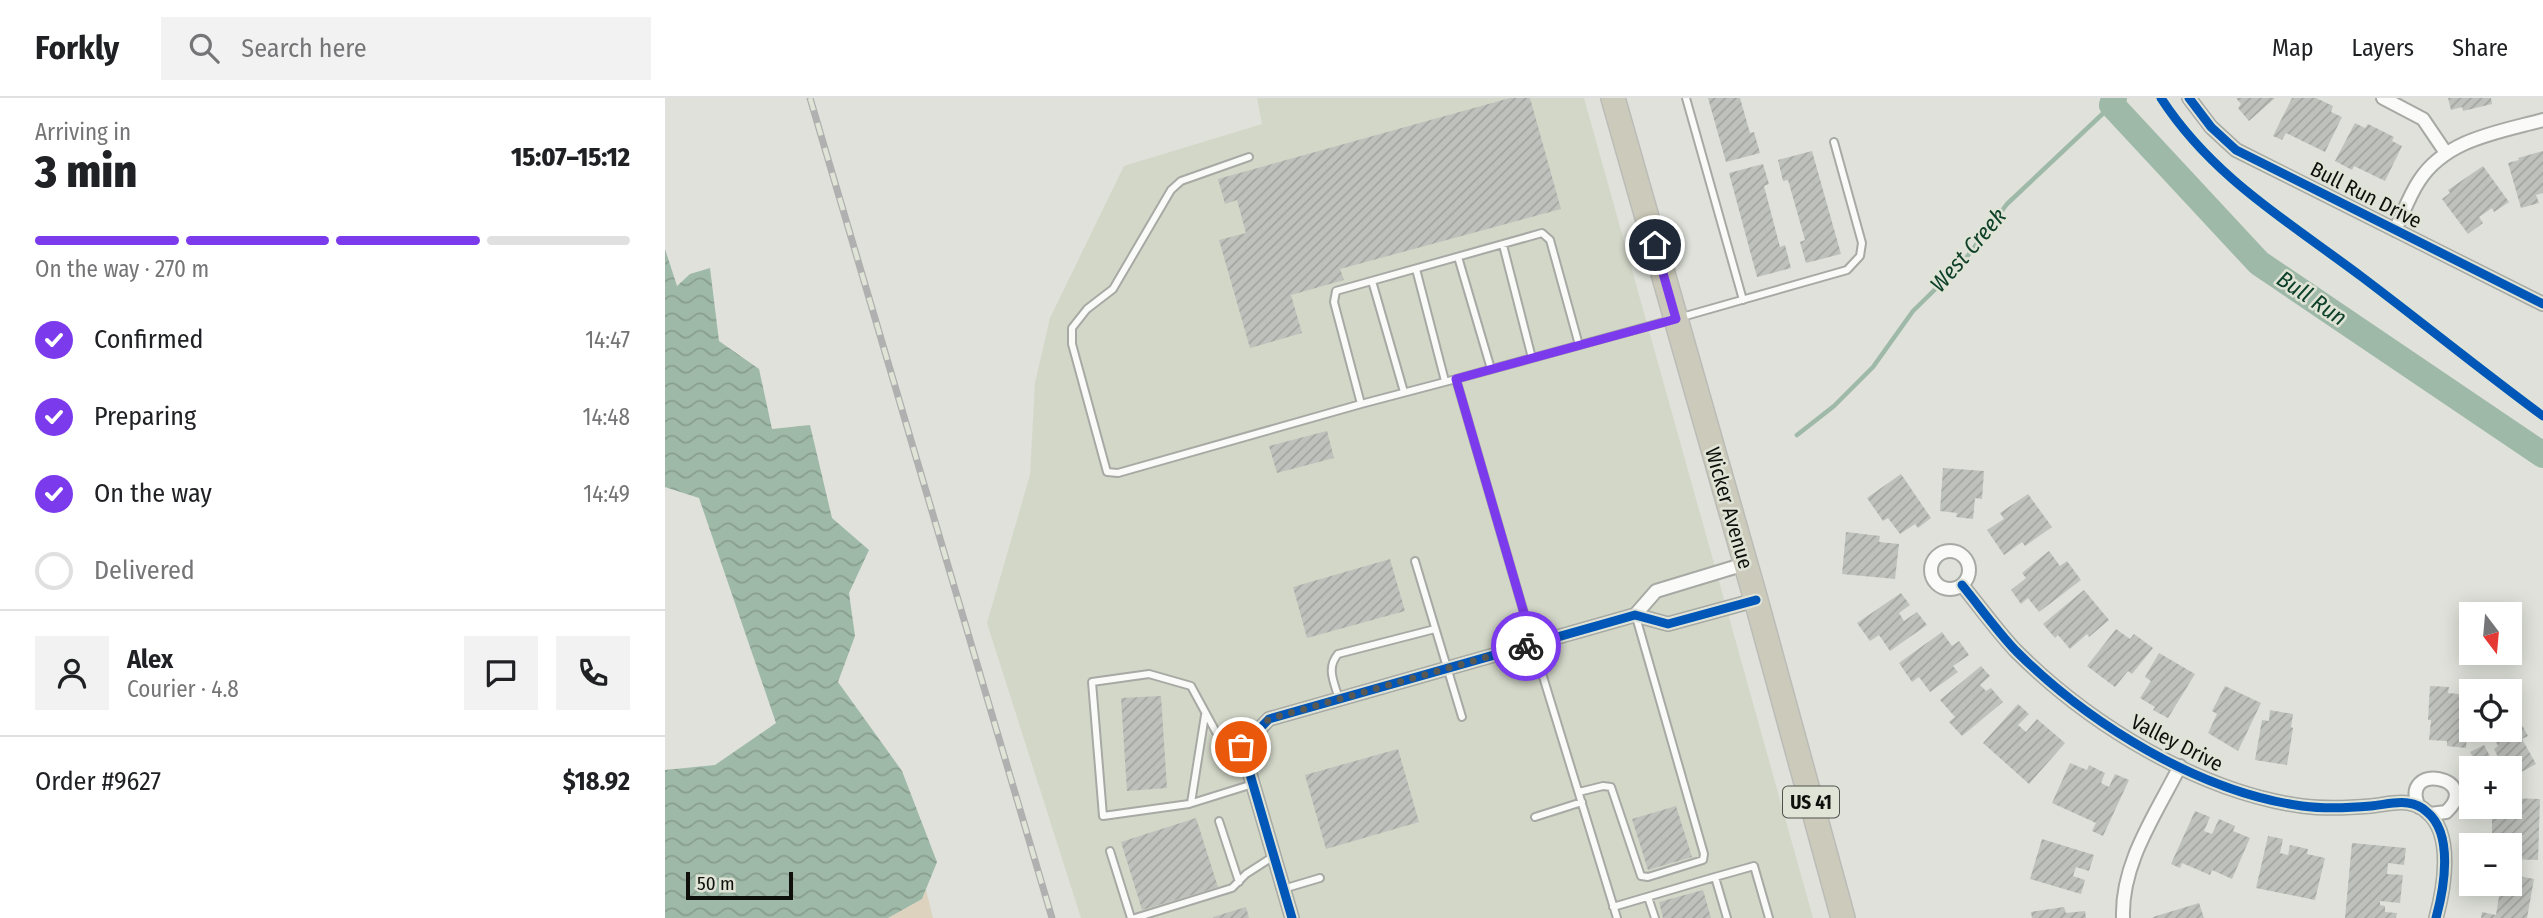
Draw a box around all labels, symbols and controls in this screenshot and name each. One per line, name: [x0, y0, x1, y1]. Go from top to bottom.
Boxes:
search box: [161, 17, 651, 80]
text: Forkly: [35, 28, 119, 68]
icon: search: [185, 29, 223, 67]
text: Search here: [241, 33, 367, 64]
text: Map: [2272, 34, 2314, 62]
text: Layers: [2352, 34, 2414, 62]
text: Share: [2452, 34, 2508, 62]
text: Arriving in: [35, 118, 131, 146]
text: 15:07–15:12: [511, 142, 630, 173]
text: 3 min: [35, 144, 137, 199]
street label: Bull Run Drive: [2306, 156, 2426, 234]
water label: West Creek: [1924, 202, 2012, 298]
pin: [1625, 215, 1685, 275]
icon: home: [1636, 226, 1674, 264]
text: On the way · 270 m: [35, 255, 209, 283]
water label: Bull Run: [2272, 265, 2352, 331]
icon: check: [35, 321, 73, 359]
text: Confirmed: [94, 324, 204, 355]
text: 14:47: [585, 326, 630, 354]
icon: check: [35, 398, 73, 436]
text: Preparing: [94, 401, 196, 432]
text: 14:48: [583, 403, 630, 431]
street label: Wicker Avenue: [1699, 444, 1759, 572]
icon: check: [35, 475, 73, 513]
text: On the way: [94, 478, 212, 509]
text: 14:49: [583, 480, 630, 508]
text: Delivered: [94, 555, 195, 586]
north arrow: [2459, 602, 2522, 665]
map controls: [2459, 602, 2522, 896]
courier: [1491, 611, 1561, 681]
icon: bike: [1507, 627, 1545, 665]
button: person: [35, 636, 109, 710]
button: chat: [464, 636, 538, 710]
button: phone: [556, 636, 630, 710]
text: Alex: [127, 644, 173, 675]
text: Courier · 4.8: [127, 675, 239, 703]
button: locate: [2459, 679, 2522, 742]
street label: Valley Drive: [2127, 709, 2227, 777]
pin: [1211, 717, 1271, 777]
icon: bag: [1222, 728, 1260, 766]
button: +: [2459, 756, 2522, 819]
text: Order #9627: [35, 766, 161, 797]
text: $18.92: [563, 766, 630, 797]
road number: US 41: [1783, 786, 1839, 818]
button: −: [2459, 833, 2522, 896]
scale bar: [686, 869, 793, 901]
text: 50 m: [697, 872, 735, 895]

